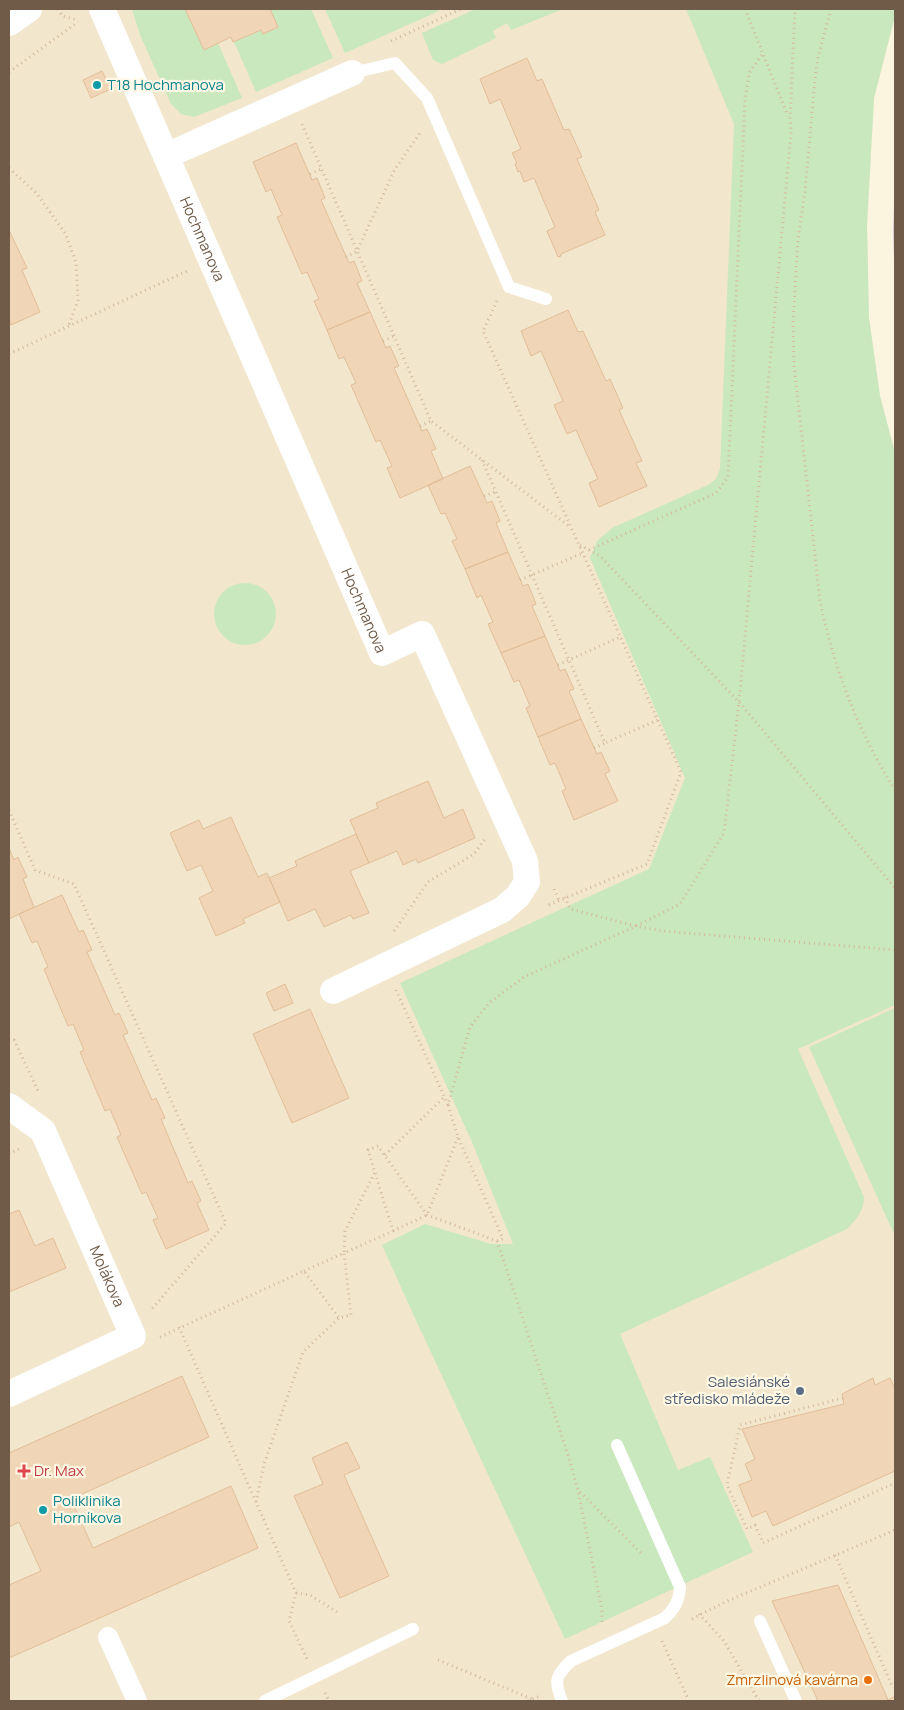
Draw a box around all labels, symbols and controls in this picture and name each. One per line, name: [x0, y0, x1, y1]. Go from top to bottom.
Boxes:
place label: T18 Hochmanova: [107, 74, 224, 95]
marker: T18 Hochmanova: [91, 79, 103, 91]
street label: Hochmanova: [175, 193, 230, 285]
street label: Hochmanova: [336, 565, 392, 656]
street label: Molákova: [85, 1242, 130, 1310]
place label: Salesiánské středisko mládeže: [664, 1371, 790, 1409]
marker: Salesiánské středisko mládeže: [794, 1385, 806, 1397]
place label: Dr. Max: [34, 1460, 84, 1481]
marker: Dr. Max: [18, 1465, 30, 1477]
place label: Poliklinika Horníkova: [53, 1490, 121, 1528]
marker: Poliklinika Horníkova: [37, 1504, 49, 1516]
place label: Zmrzlinová kavárna: [726, 1669, 858, 1690]
marker: Zmrzlinová kavárna: [862, 1674, 874, 1686]

